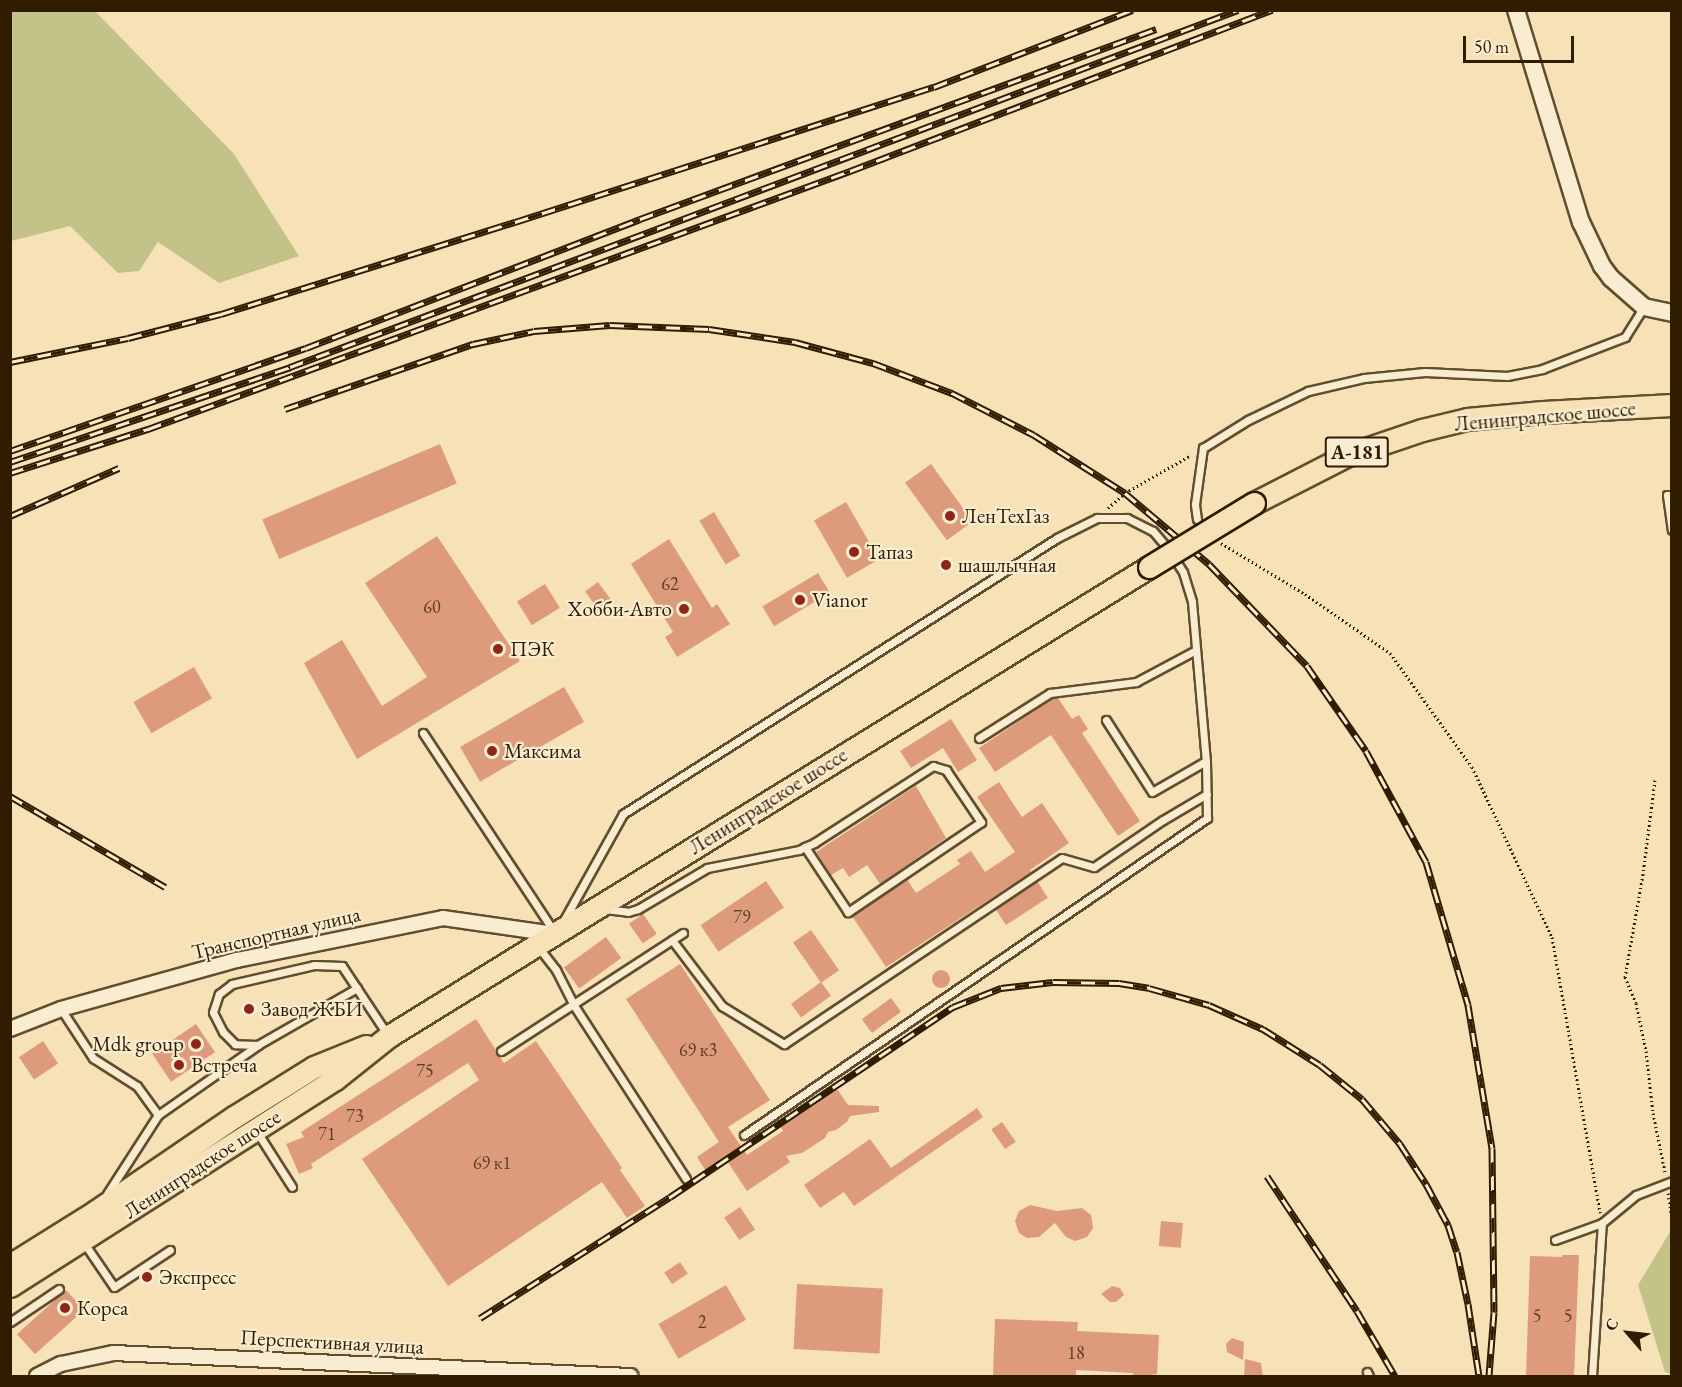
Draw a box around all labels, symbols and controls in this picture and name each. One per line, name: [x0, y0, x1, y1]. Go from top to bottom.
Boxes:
scale bar: [1466, 24, 1577, 62]
text: 50 m: [1474, 35, 1509, 58]
street label: Ленинградское шоссе: [1453, 396, 1637, 436]
road number: А-181: [1324, 435, 1390, 469]
place label: ЛенТехГаз: [962, 503, 1050, 529]
marker: ЛенТехГаз: [943, 509, 957, 523]
place label: Тапаз: [866, 539, 913, 565]
marker: Тапаз: [847, 545, 861, 559]
place label: шашлычная: [958, 552, 1056, 578]
marker: шашлычная: [939, 558, 953, 572]
house number: 62: [661, 573, 679, 595]
place label: Vianor: [812, 587, 868, 613]
marker: Vianor: [793, 593, 807, 607]
house number: 60: [423, 596, 441, 618]
place label: Хобби-Авто: [568, 596, 672, 622]
marker: Хобби-Авто: [677, 602, 691, 616]
place label: ПЭК: [510, 636, 555, 662]
marker: ПЭК: [491, 642, 505, 656]
place label: Максима: [504, 738, 581, 764]
street label: Ленинградское шоссе: [684, 742, 852, 860]
marker: Максима: [485, 744, 499, 758]
street label: Транспортная улица: [189, 901, 363, 965]
house number: 79: [733, 906, 751, 928]
place label: Завод ЖБИ: [261, 996, 362, 1022]
marker: Завод ЖБИ: [242, 1002, 256, 1016]
place label: Mdk group: [92, 1031, 184, 1057]
marker: Mdk group: [189, 1037, 203, 1051]
house number: 69 к3: [679, 1039, 717, 1061]
place label: Встреча: [191, 1052, 257, 1078]
marker: Встреча: [172, 1058, 186, 1072]
house number: 75: [416, 1060, 434, 1082]
street label: Ленинградское шоссе: [119, 1104, 285, 1224]
house number: 73: [346, 1105, 364, 1127]
house number: 71: [318, 1123, 336, 1145]
house number: 69 к1: [473, 1152, 511, 1174]
place label: Экспресс: [159, 1264, 237, 1290]
marker: Экспресс: [140, 1270, 154, 1284]
place label: Корса: [77, 1295, 128, 1321]
marker: Корса: [58, 1301, 72, 1315]
north arrow: [1598, 1303, 1658, 1363]
house number: 5: [1533, 1305, 1541, 1327]
house number: 5: [1564, 1305, 1572, 1327]
house number: 2: [698, 1311, 706, 1333]
text: С: [1600, 1314, 1624, 1334]
street label: Перспективная улица: [239, 1325, 425, 1359]
house number: 18: [1067, 1342, 1085, 1364]

